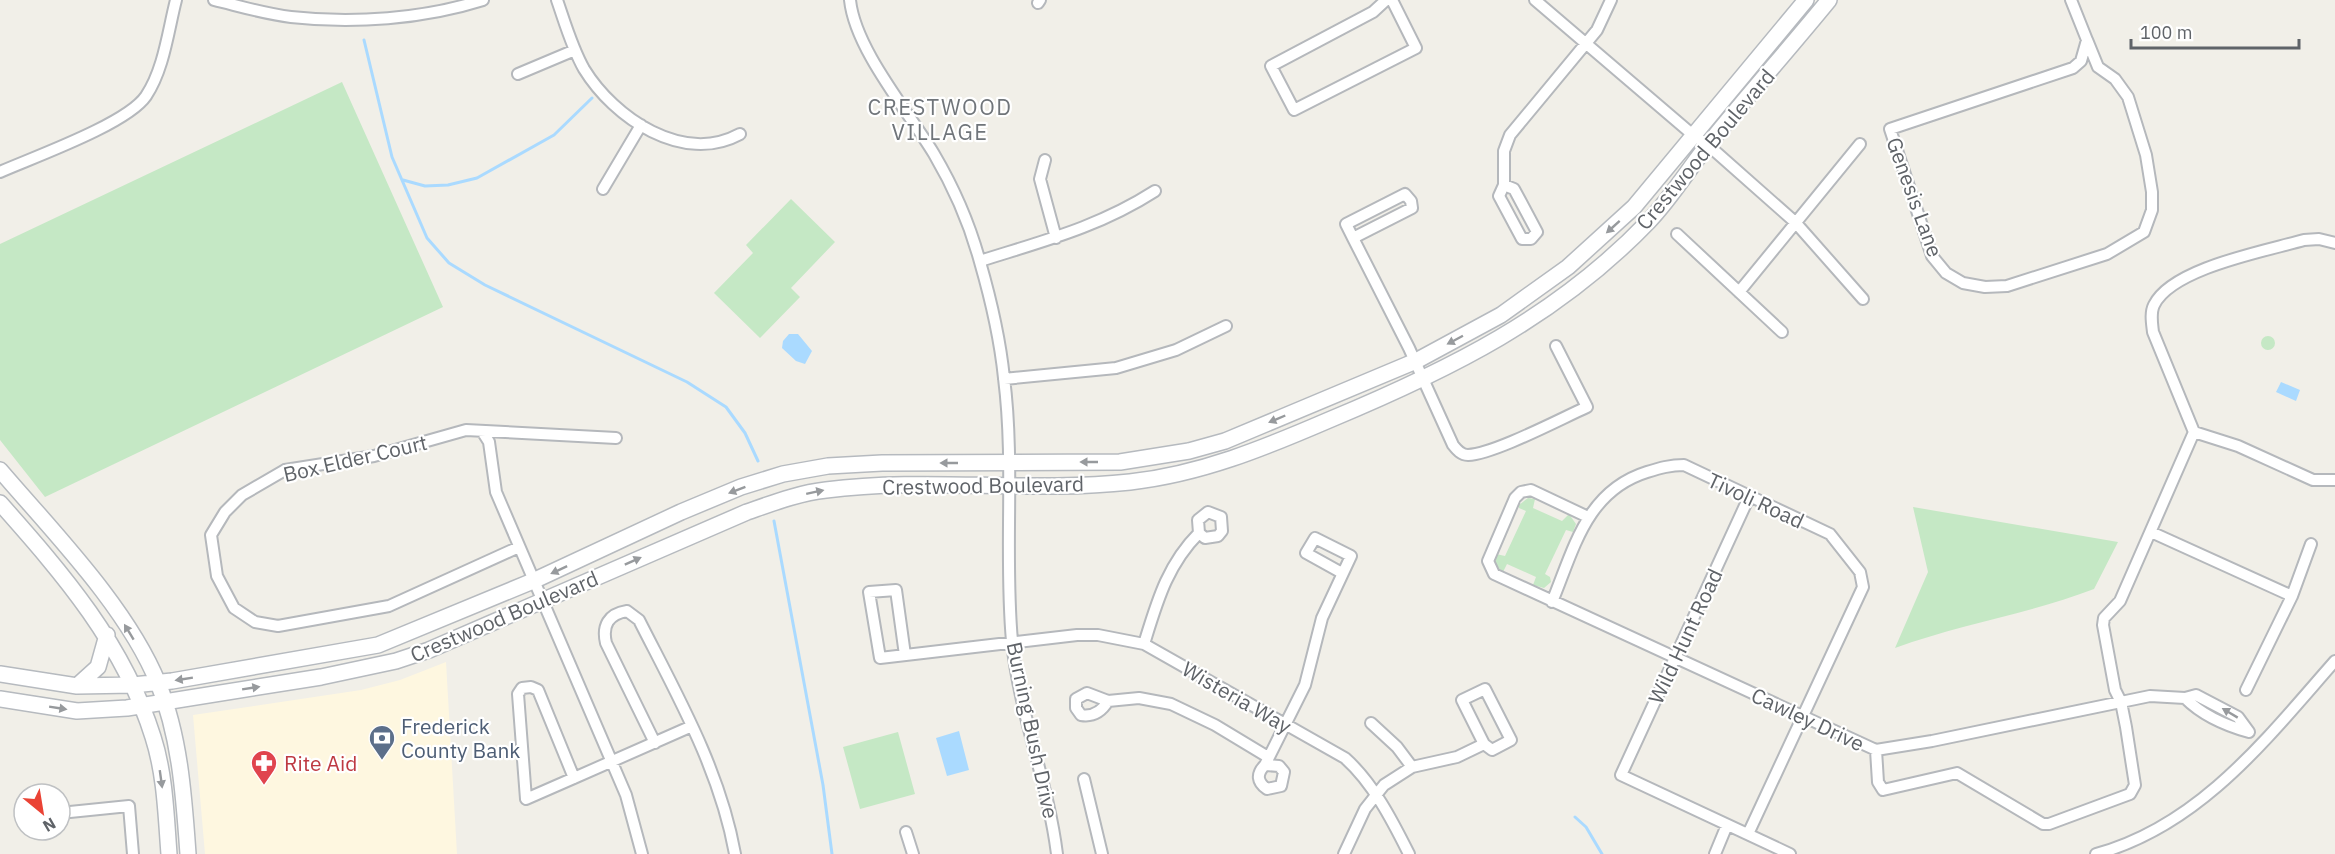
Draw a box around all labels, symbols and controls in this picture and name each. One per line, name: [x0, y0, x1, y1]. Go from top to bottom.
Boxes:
scale bar: [2131, 12, 2299, 50]
text: 100 m: [2140, 21, 2192, 44]
street label: Crestwood Boulevard: [1629, 63, 1781, 235]
district label: CRESTWOOD VILLAGE: [868, 92, 1013, 146]
street label: Genesis Lane: [1880, 133, 1950, 261]
one-way arrow: [1606, 220, 1621, 233]
one-way arrow: [1447, 335, 1464, 345]
one-way arrow: [1268, 415, 1286, 424]
street label: Box Elder Court: [280, 428, 430, 488]
one-way arrow: [1079, 457, 1098, 467]
one-way arrow: [940, 458, 959, 468]
street label: Tivoli Road: [1703, 465, 1809, 535]
street label: Crestwood Boulevard: [882, 469, 1084, 501]
one-way arrow: [727, 485, 745, 495]
one-way arrow: [806, 487, 825, 496]
one-way arrow: [624, 556, 642, 565]
street label: Crestwood Boulevard: [406, 564, 602, 668]
street label: Wild Hunt Road: [1641, 564, 1729, 708]
one-way arrow: [550, 565, 567, 574]
one-way arrow: [124, 624, 135, 640]
street label: Burning Bush Drive: [1001, 639, 1065, 821]
street label: Wisteria Way: [1177, 654, 1297, 740]
one-way arrow: [174, 675, 193, 684]
street label: Cawley Drive: [1747, 681, 1869, 757]
one-way arrow: [241, 683, 260, 692]
one-way arrow: [48, 704, 67, 713]
one-way arrow: [2222, 708, 2238, 719]
place label: Frederick County Bank: [401, 712, 520, 764]
bank icon: Frederick County Bank: [367, 723, 397, 761]
pharmacy icon: Rite Aid: [249, 748, 279, 786]
place label: Rite Aid: [284, 749, 357, 777]
one-way arrow: [157, 769, 166, 788]
north arrow: [12, 782, 72, 842]
text: N: [39, 813, 60, 837]

